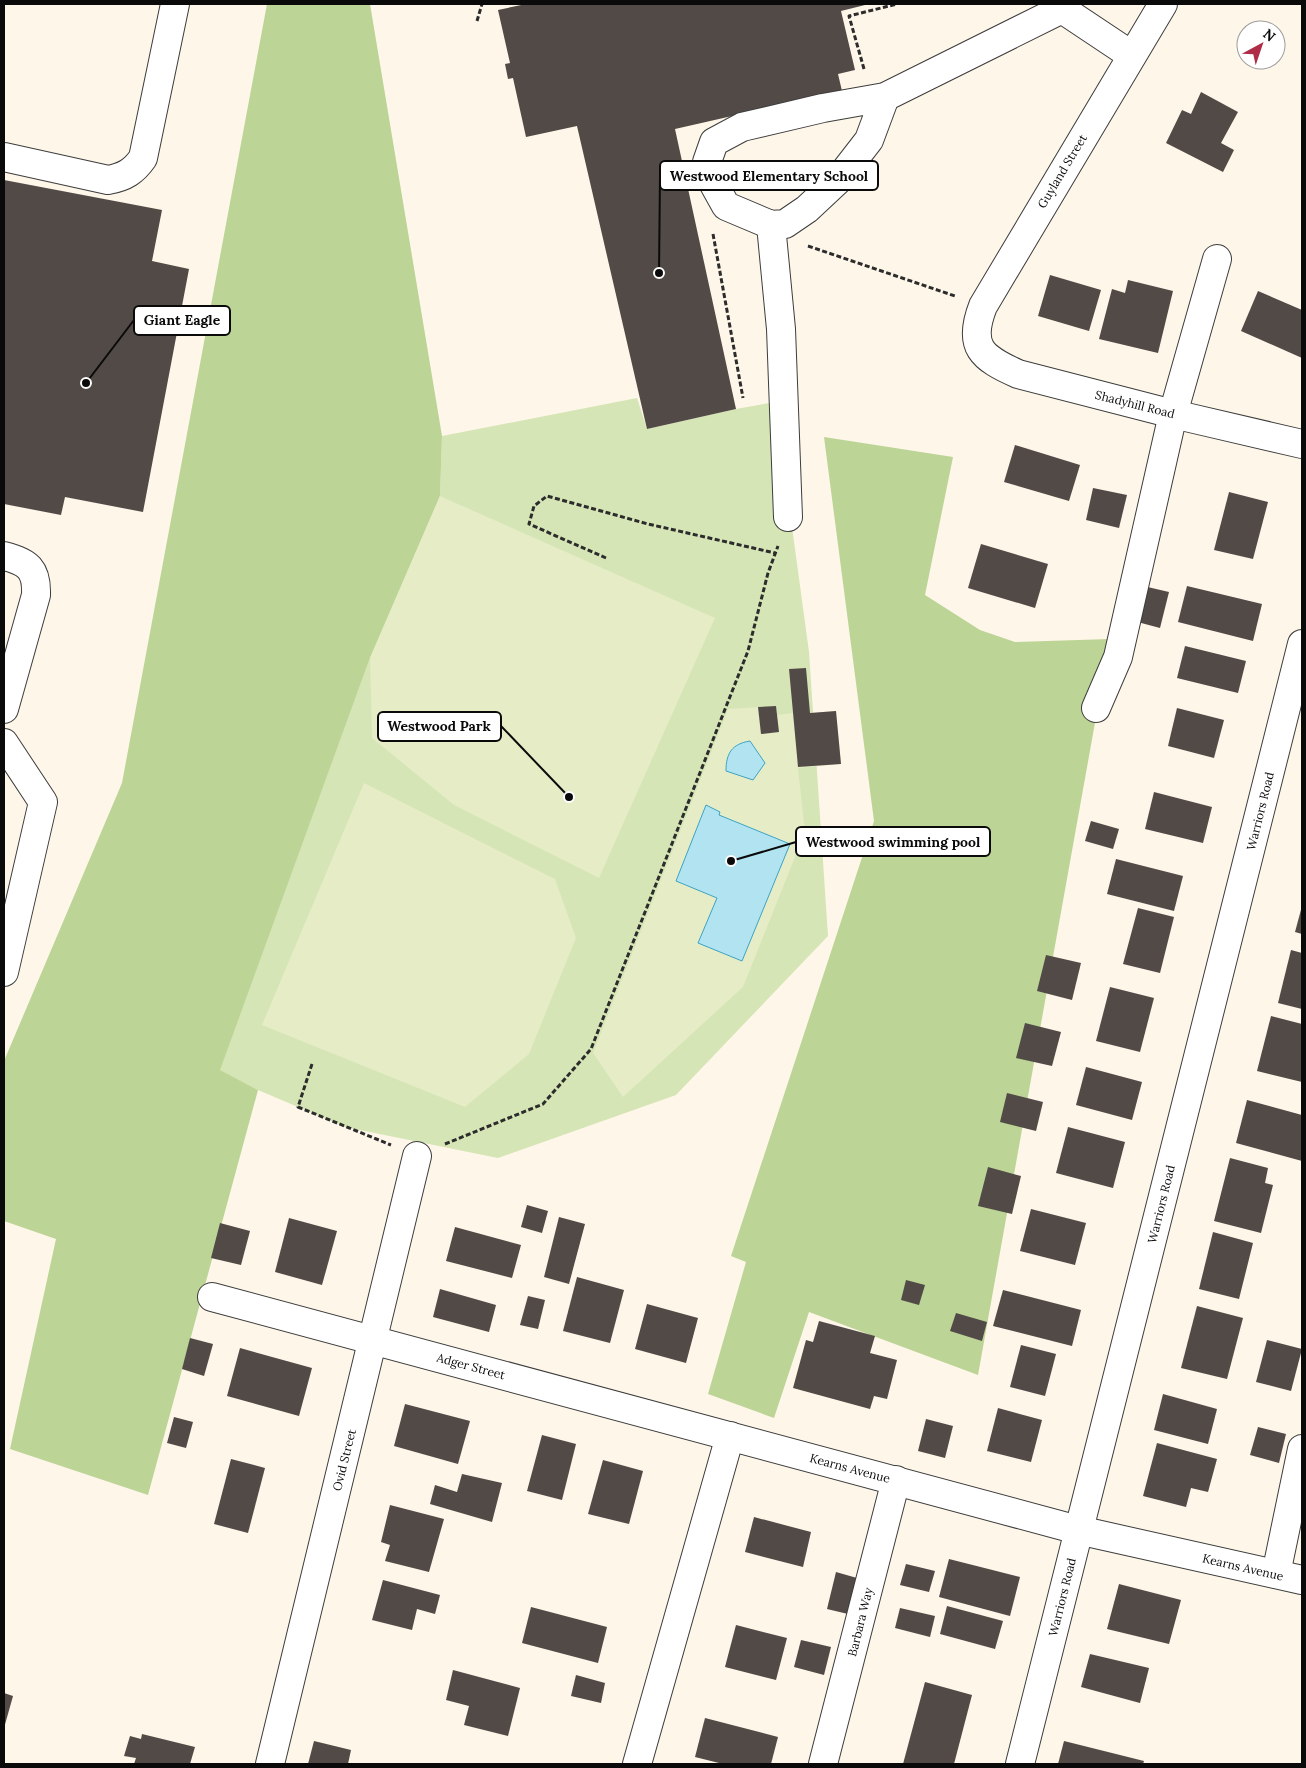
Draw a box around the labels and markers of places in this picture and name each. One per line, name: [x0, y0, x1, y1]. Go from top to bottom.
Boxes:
callout: Westwood Elementary School: [660, 161, 878, 190]
callout: Giant Eagle: [134, 306, 230, 335]
callout: Westwood Park: [378, 712, 501, 741]
callout: Westwood swimming pool: [796, 827, 990, 856]

